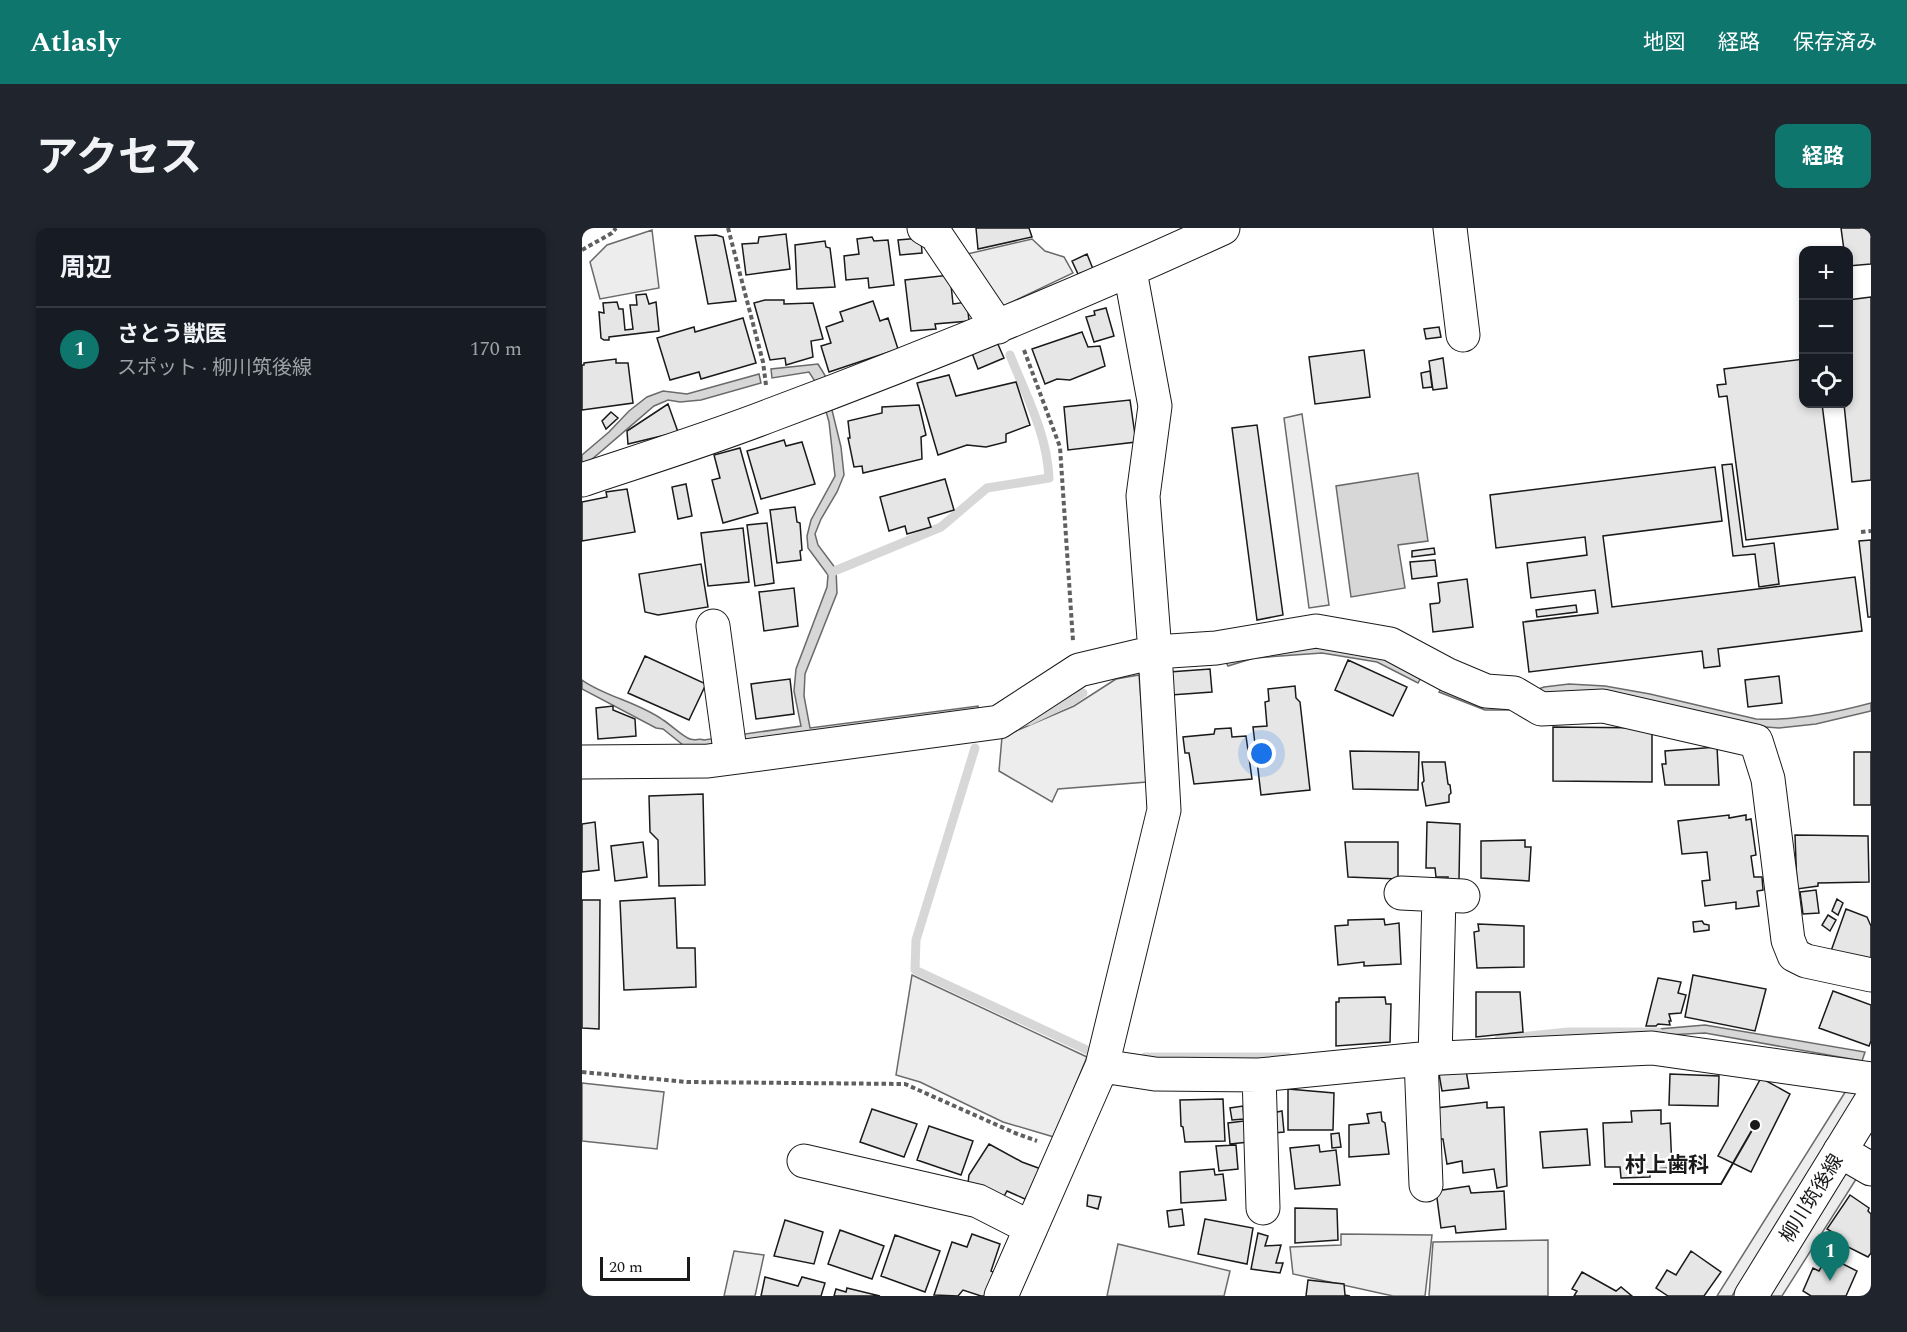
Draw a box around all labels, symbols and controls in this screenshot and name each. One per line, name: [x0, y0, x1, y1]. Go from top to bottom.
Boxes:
text: Atlasly: [30, 21, 120, 64]
text: 地図: [1643, 27, 1685, 59]
text: 経路: [1718, 27, 1760, 59]
text: 保存済み: [1793, 27, 1877, 59]
button: 経路: [1775, 124, 1871, 188]
text: アクセス: [36, 127, 202, 190]
map controls: [1799, 246, 1853, 408]
button: +: [1799, 246, 1853, 300]
text: 周辺: [60, 248, 112, 288]
button: −: [1799, 300, 1853, 354]
text: さとう獣医: [117, 318, 227, 351]
text: 1: [74, 334, 85, 364]
text: 170 m: [470, 334, 522, 364]
text: スポット · 柳川筑後線: [117, 353, 312, 383]
button: locate: [1799, 354, 1853, 408]
your location: [1247, 739, 1276, 768]
callout: 村上歯科: [1613, 1145, 1721, 1184]
street label: 柳川筑後線: [1773, 1148, 1851, 1249]
text: 村上歯科: [1625, 1150, 1709, 1182]
pin: 1: [1810, 1232, 1850, 1281]
scale bar: [600, 1254, 690, 1282]
text: 20 m: [609, 1255, 643, 1279]

